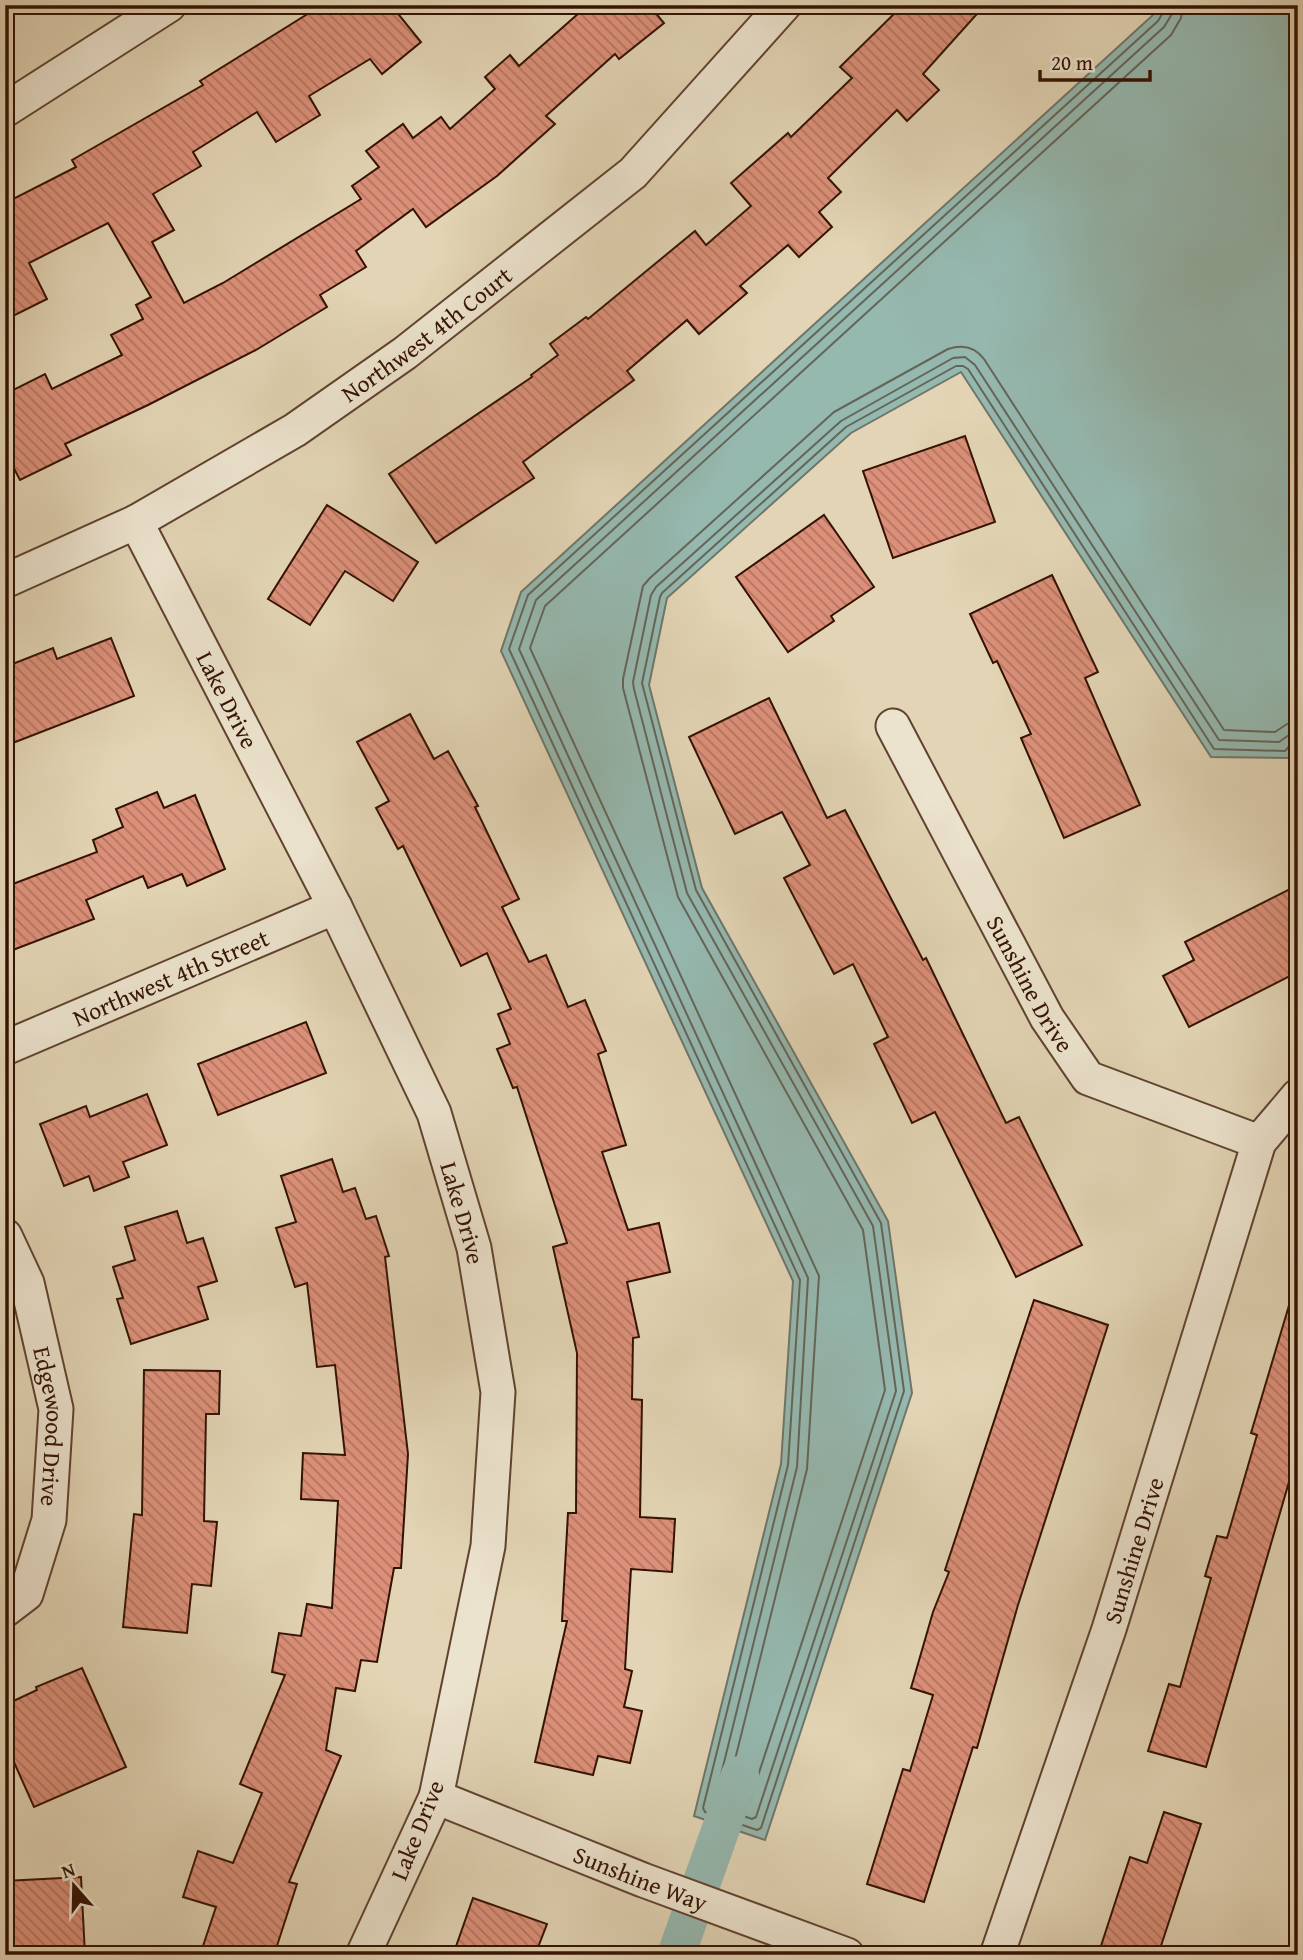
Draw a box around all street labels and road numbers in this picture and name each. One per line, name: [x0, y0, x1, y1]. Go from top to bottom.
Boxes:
street label: Northwest 4th Court: [334, 257, 520, 410]
street label: Lake Drive: [188, 645, 268, 754]
street label: Sunshine Drive: [978, 909, 1083, 1059]
street label: Northwest 4th Street: [67, 920, 275, 1035]
street label: Lake Drive: [432, 1157, 494, 1267]
street label: Edgewood Drive: [25, 1343, 73, 1507]
street label: Sunshine Drive: [1094, 1473, 1172, 1628]
street label: Lake Drive: [381, 1775, 453, 1885]
street label: Sunshine Way: [568, 1836, 712, 1920]

